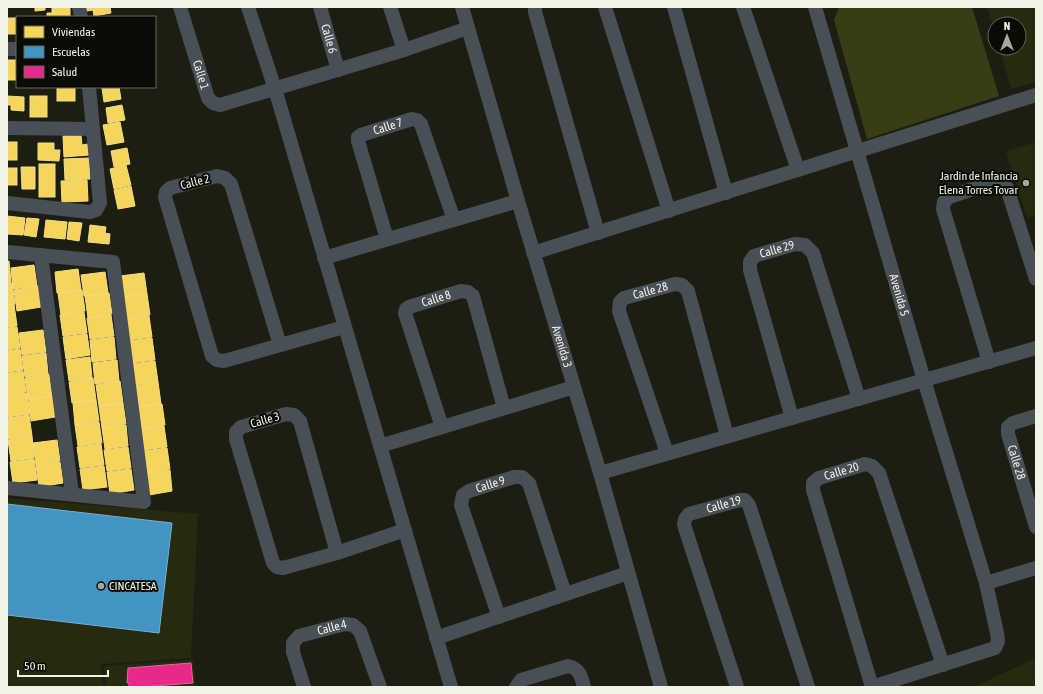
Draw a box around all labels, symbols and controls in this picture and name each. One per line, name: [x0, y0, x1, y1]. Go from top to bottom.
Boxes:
legend: [16, 16, 156, 88]
north arrow: [987, 16, 1027, 56]
text: N: [1004, 20, 1010, 32]
street label: Calle 6: [318, 22, 340, 55]
text: Viviendas: [52, 25, 95, 39]
text: Escuelas: [52, 45, 90, 59]
street label: Calle 1: [190, 58, 212, 92]
text: Salud: [52, 65, 77, 79]
street label: Calle 7: [371, 115, 405, 138]
place label: Jardin de Infancia Elena Torres Tovar: [939, 169, 1018, 197]
street label: Calle 2: [179, 172, 211, 192]
marker: Jardin de Infancia Elena Torres Tovar: [1021, 178, 1031, 188]
street label: Calle 29: [758, 237, 796, 261]
street label: Avenida 5: [886, 272, 912, 318]
street label: Calle 28: [631, 279, 670, 302]
street label: Calle 8: [420, 287, 453, 310]
street label: Avenida 3: [549, 324, 575, 369]
street label: Calle 3: [249, 409, 281, 431]
street label: Calle 28: [1005, 443, 1028, 482]
street label: Calle 20: [822, 459, 861, 483]
street label: Calle 9: [474, 473, 507, 496]
street label: Calle 19: [705, 493, 743, 516]
place label: CINCATESA: [109, 579, 157, 593]
marker: CINCATESA: [96, 581, 106, 591]
street label: Calle 4: [316, 617, 349, 638]
scale bar: [18, 652, 108, 678]
text: 50 m: [24, 659, 46, 673]

